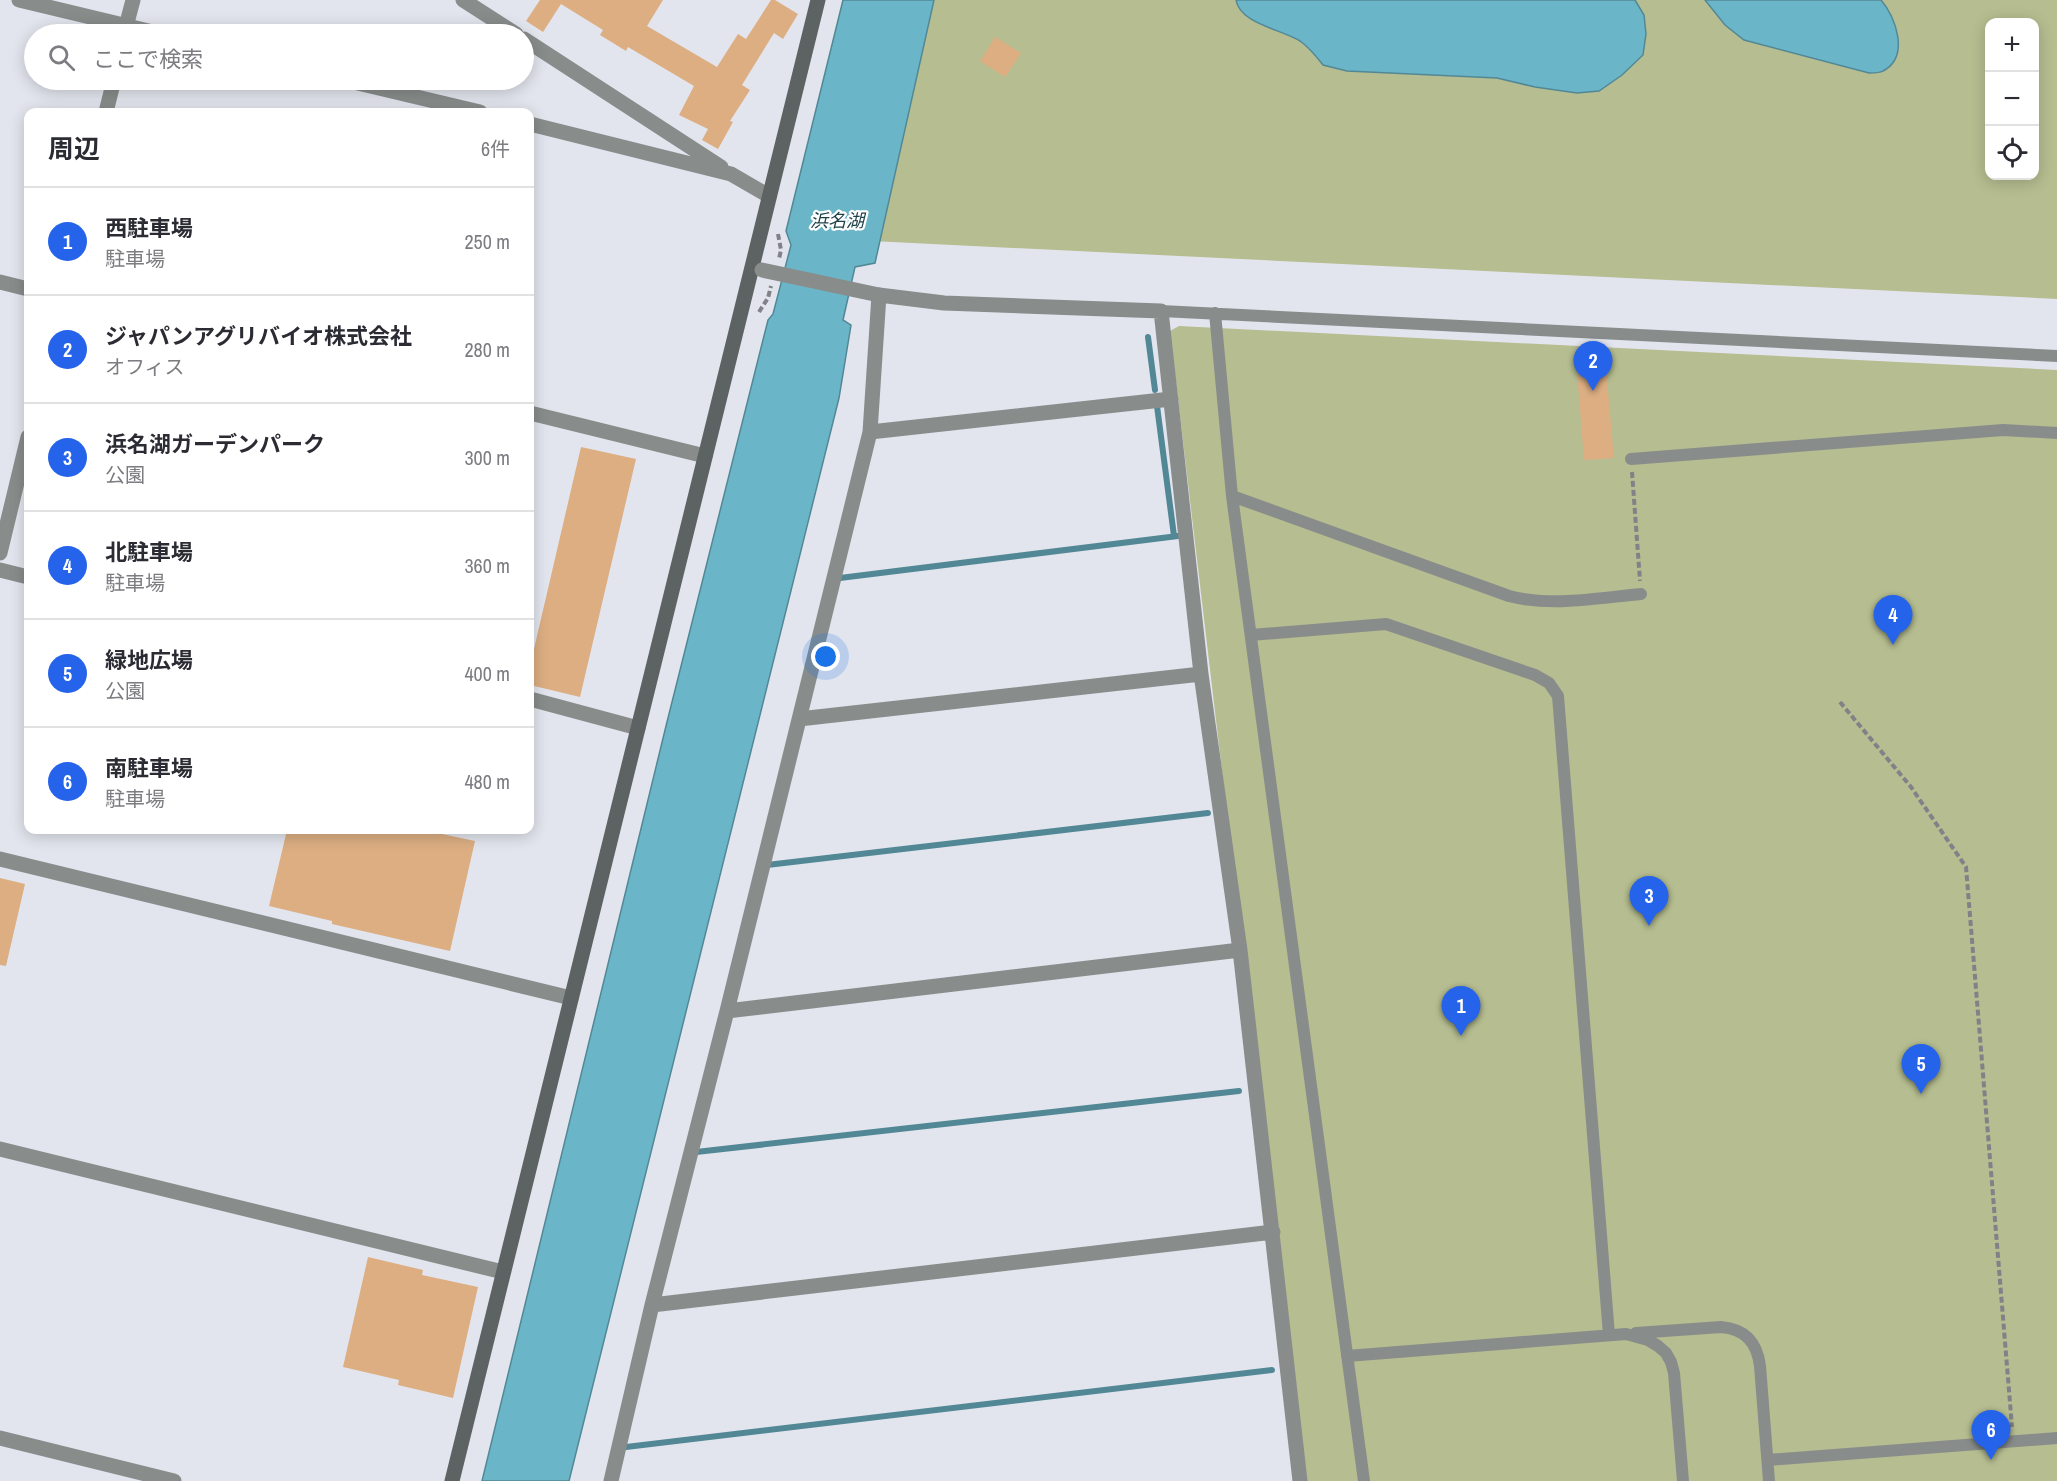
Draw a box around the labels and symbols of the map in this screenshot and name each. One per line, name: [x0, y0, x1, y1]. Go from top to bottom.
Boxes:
water label: 浜名湖: [810, 208, 867, 233]
pin: 2: [1574, 342, 1612, 391]
pin: 4: [1874, 596, 1912, 645]
your location: [811, 642, 840, 671]
pin: 3: [1630, 876, 1668, 926]
pin: 1: [1442, 986, 1480, 1036]
pin: 5: [1902, 1044, 1940, 1094]
pin: 6: [1972, 1410, 2010, 1460]

